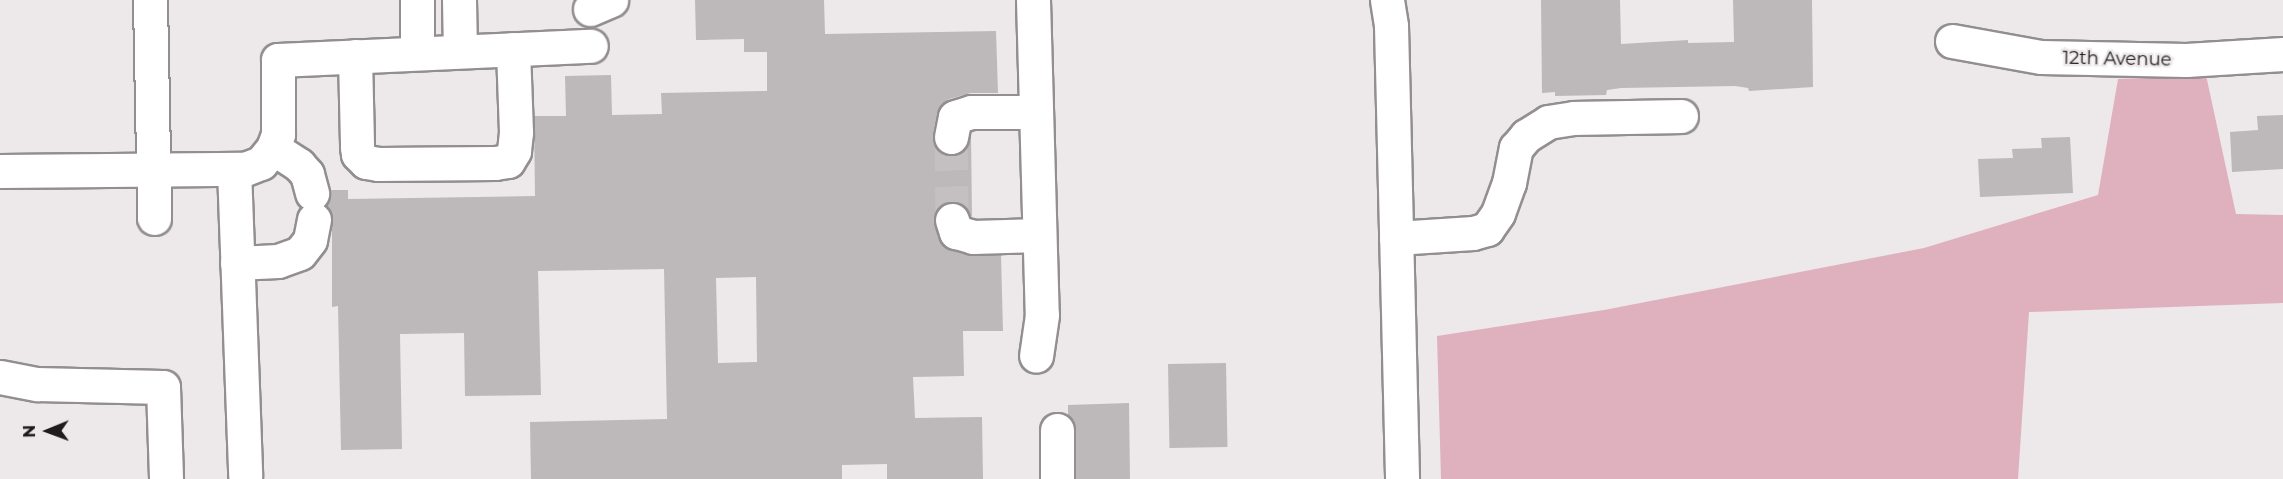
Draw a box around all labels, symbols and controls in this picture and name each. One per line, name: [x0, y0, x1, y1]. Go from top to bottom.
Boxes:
street label: 12th Avenue: [2062, 47, 2172, 71]
north arrow: [18, 401, 78, 461]
text: N: [20, 425, 39, 438]

